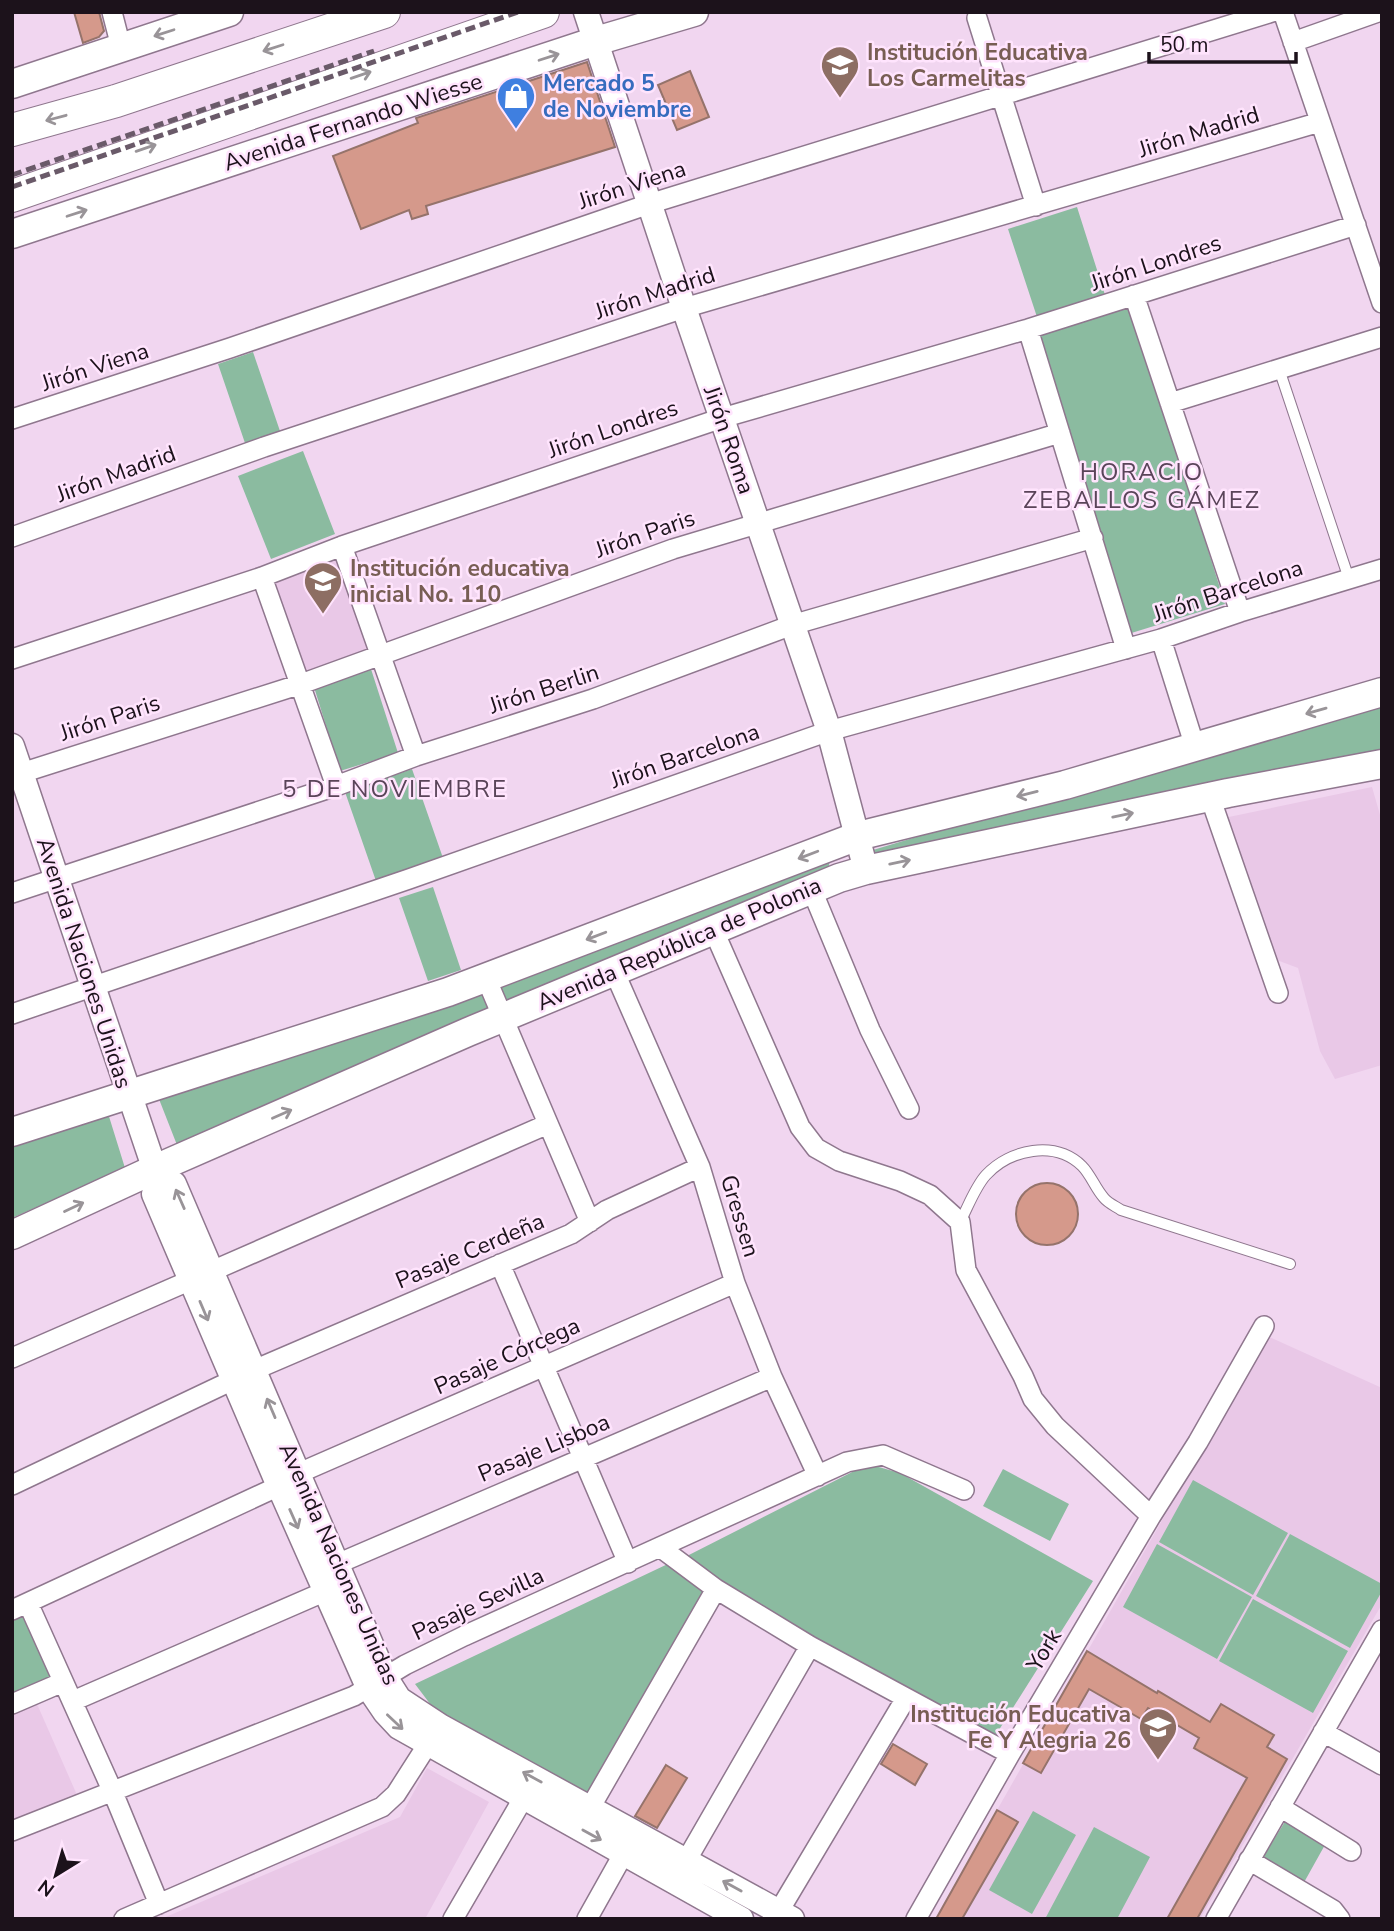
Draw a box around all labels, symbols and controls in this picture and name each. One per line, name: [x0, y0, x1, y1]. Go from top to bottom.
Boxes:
scale bar: [1149, 21, 1296, 65]
one-way arrow: [153, 28, 175, 41]
text: 50 m: [1160, 31, 1209, 59]
place label: Institución Educativa Los Carmelitas: [867, 37, 1088, 94]
one-way arrow: [262, 43, 284, 56]
school or university icon: Institución Educativa Los Carmelitas: [819, 44, 861, 99]
one-way arrow: [538, 50, 560, 63]
street label: Avenida Fernando Wiesse: [220, 65, 486, 179]
one-way arrow: [350, 68, 372, 80]
place label: Mercado 5 de Noviembre: [543, 68, 691, 125]
shop icon: Mercado 5 de Noviembre: [495, 75, 537, 130]
street label: Jirón Madrid: [1134, 99, 1263, 165]
one-way arrow: [45, 112, 67, 125]
one-way arrow: [134, 141, 156, 153]
street label: Jirón Viena: [573, 153, 690, 217]
one-way arrow: [66, 206, 88, 219]
street label: Jirón Londres: [1086, 227, 1225, 299]
street label: Jirón Madrid: [590, 259, 719, 327]
street label: Jirón Viena: [36, 335, 153, 399]
street label: Jirón Roma: [696, 381, 762, 498]
street label: Jirón Londres: [543, 392, 682, 466]
street label: Jirón Madrid: [51, 438, 180, 510]
district label: HORACIO ZEBALLOS GÁMEZ: [1023, 456, 1261, 516]
street label: Jirón Paris: [590, 503, 699, 566]
street label: Jirón Barcelona: [1148, 552, 1307, 630]
place label: Institución educativa inicial No. 110: [350, 553, 570, 610]
school or university icon: Institución educativa inicial No. 110: [302, 560, 344, 615]
street label: Jirón Berlin: [484, 657, 603, 722]
street label: Jirón Paris: [55, 687, 164, 749]
one-way arrow: [1306, 706, 1328, 719]
street label: Jirón Barcelona: [605, 716, 764, 796]
district label: 5 DE NOVIEMBRE: [282, 773, 508, 805]
one-way arrow: [1016, 788, 1039, 801]
one-way arrow: [1111, 808, 1134, 822]
street label: Avenida Naciones Unidas: [29, 834, 139, 1092]
one-way arrow: [798, 850, 819, 862]
one-way arrow: [888, 855, 911, 869]
street label: Avenida República de Polonia: [532, 870, 826, 1018]
one-way arrow: [585, 931, 607, 944]
one-way arrow: [271, 1107, 292, 1120]
street label: Gressen: [713, 1171, 767, 1261]
one-way arrow: [173, 1189, 186, 1211]
one-way arrow: [63, 1200, 84, 1213]
street label: Pasaje Cerdeña: [391, 1206, 549, 1296]
one-way arrow: [198, 1299, 211, 1321]
street label: Pasaje Córcega: [429, 1310, 585, 1402]
one-way arrow: [263, 1398, 276, 1419]
street label: Pasaje Lisboa: [473, 1406, 615, 1490]
street label: Avenida Naciones Unidas: [272, 1438, 406, 1690]
one-way arrow: [288, 1508, 301, 1530]
street label: Pasaje Sevilla: [407, 1560, 549, 1648]
street label: York: [1019, 1623, 1069, 1678]
place label: Institución Educativa Fe Y Alegria 26: [910, 1699, 1131, 1756]
school or university icon: Institución Educativa Fe Y Alegria 26: [1137, 1706, 1179, 1761]
one-way arrow: [386, 1714, 404, 1730]
one-way arrow: [522, 1770, 543, 1783]
one-way arrow: [581, 1828, 601, 1842]
north arrow: [21, 1840, 91, 1910]
text: N: [33, 1873, 60, 1902]
one-way arrow: [722, 1879, 743, 1892]

